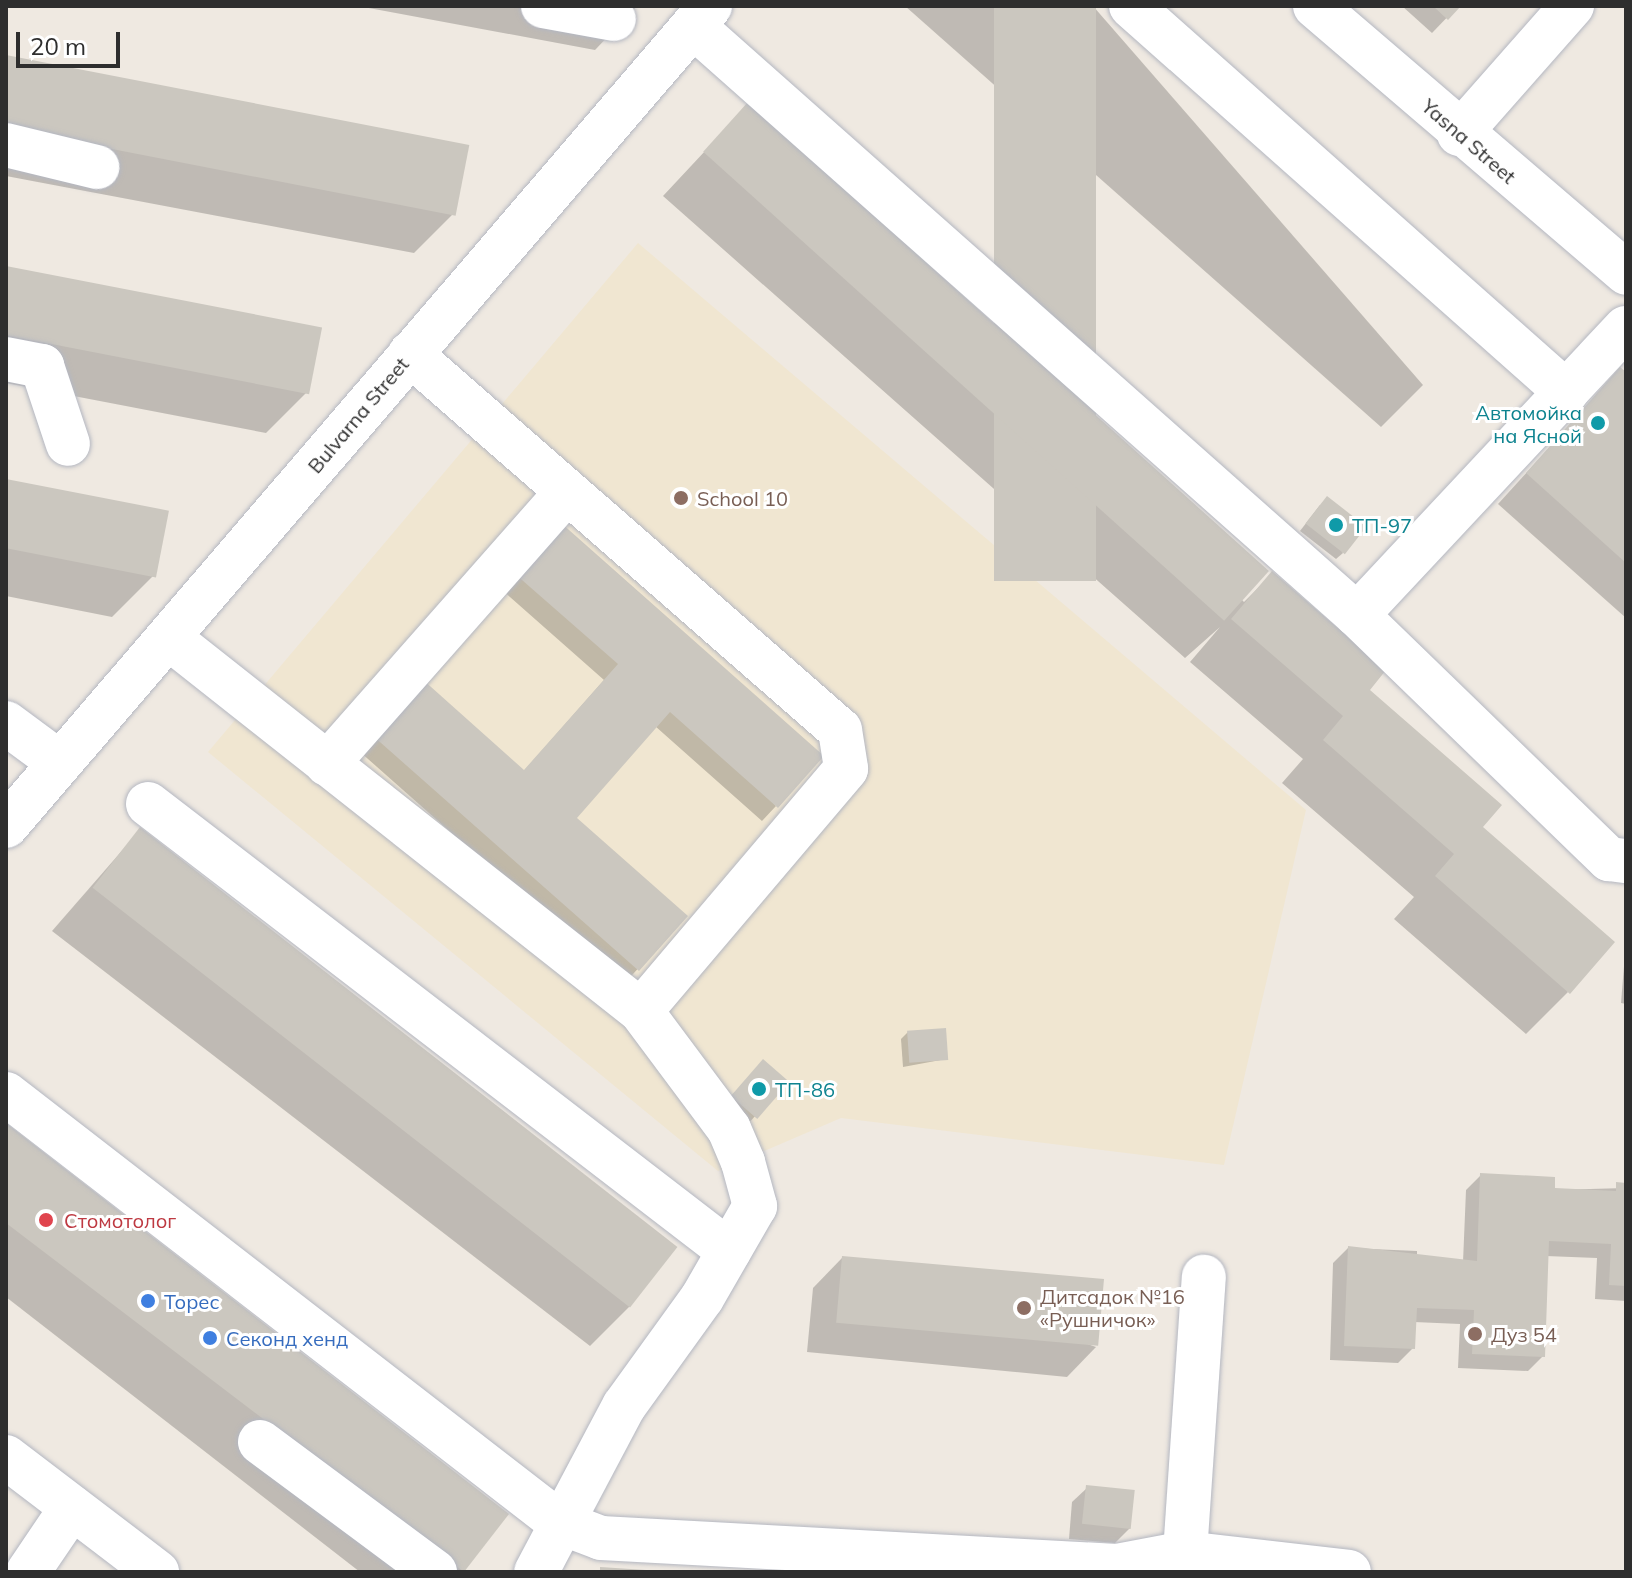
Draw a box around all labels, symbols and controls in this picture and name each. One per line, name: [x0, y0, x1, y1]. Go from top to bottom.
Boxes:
scale bar: [20, 16, 124, 66]
text: 20 m: [30, 31, 86, 61]
street label: Yasna Street: [1417, 94, 1521, 188]
street label: Bulvarna Street: [303, 352, 413, 478]
place label: Автомойка на Ясной: [1475, 400, 1582, 447]
marker: Автомойка на Ясной: [1589, 414, 1607, 432]
place label: School 10: [697, 486, 788, 510]
marker: School 10: [672, 489, 690, 507]
place label: ТП-97: [1352, 513, 1412, 537]
marker: ТП-97: [1327, 516, 1345, 534]
place label: ТП-86: [775, 1077, 835, 1101]
marker: ТП-86: [750, 1080, 768, 1098]
place label: Стомотолог: [64, 1208, 176, 1232]
marker: Стомотолог: [35, 1209, 57, 1231]
place label: Дитсадок №16 «Рушничок»: [1040, 1284, 1185, 1331]
place label: Торес: [164, 1289, 220, 1313]
marker: Торес: [139, 1292, 157, 1310]
marker: Дитсадок №16 «Рушничок»: [1015, 1299, 1033, 1317]
place label: Дуз 54: [1491, 1322, 1557, 1346]
marker: Дуз 54: [1466, 1325, 1484, 1343]
place label: Секонд хенд: [226, 1326, 348, 1350]
marker: Секонд хенд: [201, 1329, 219, 1347]

